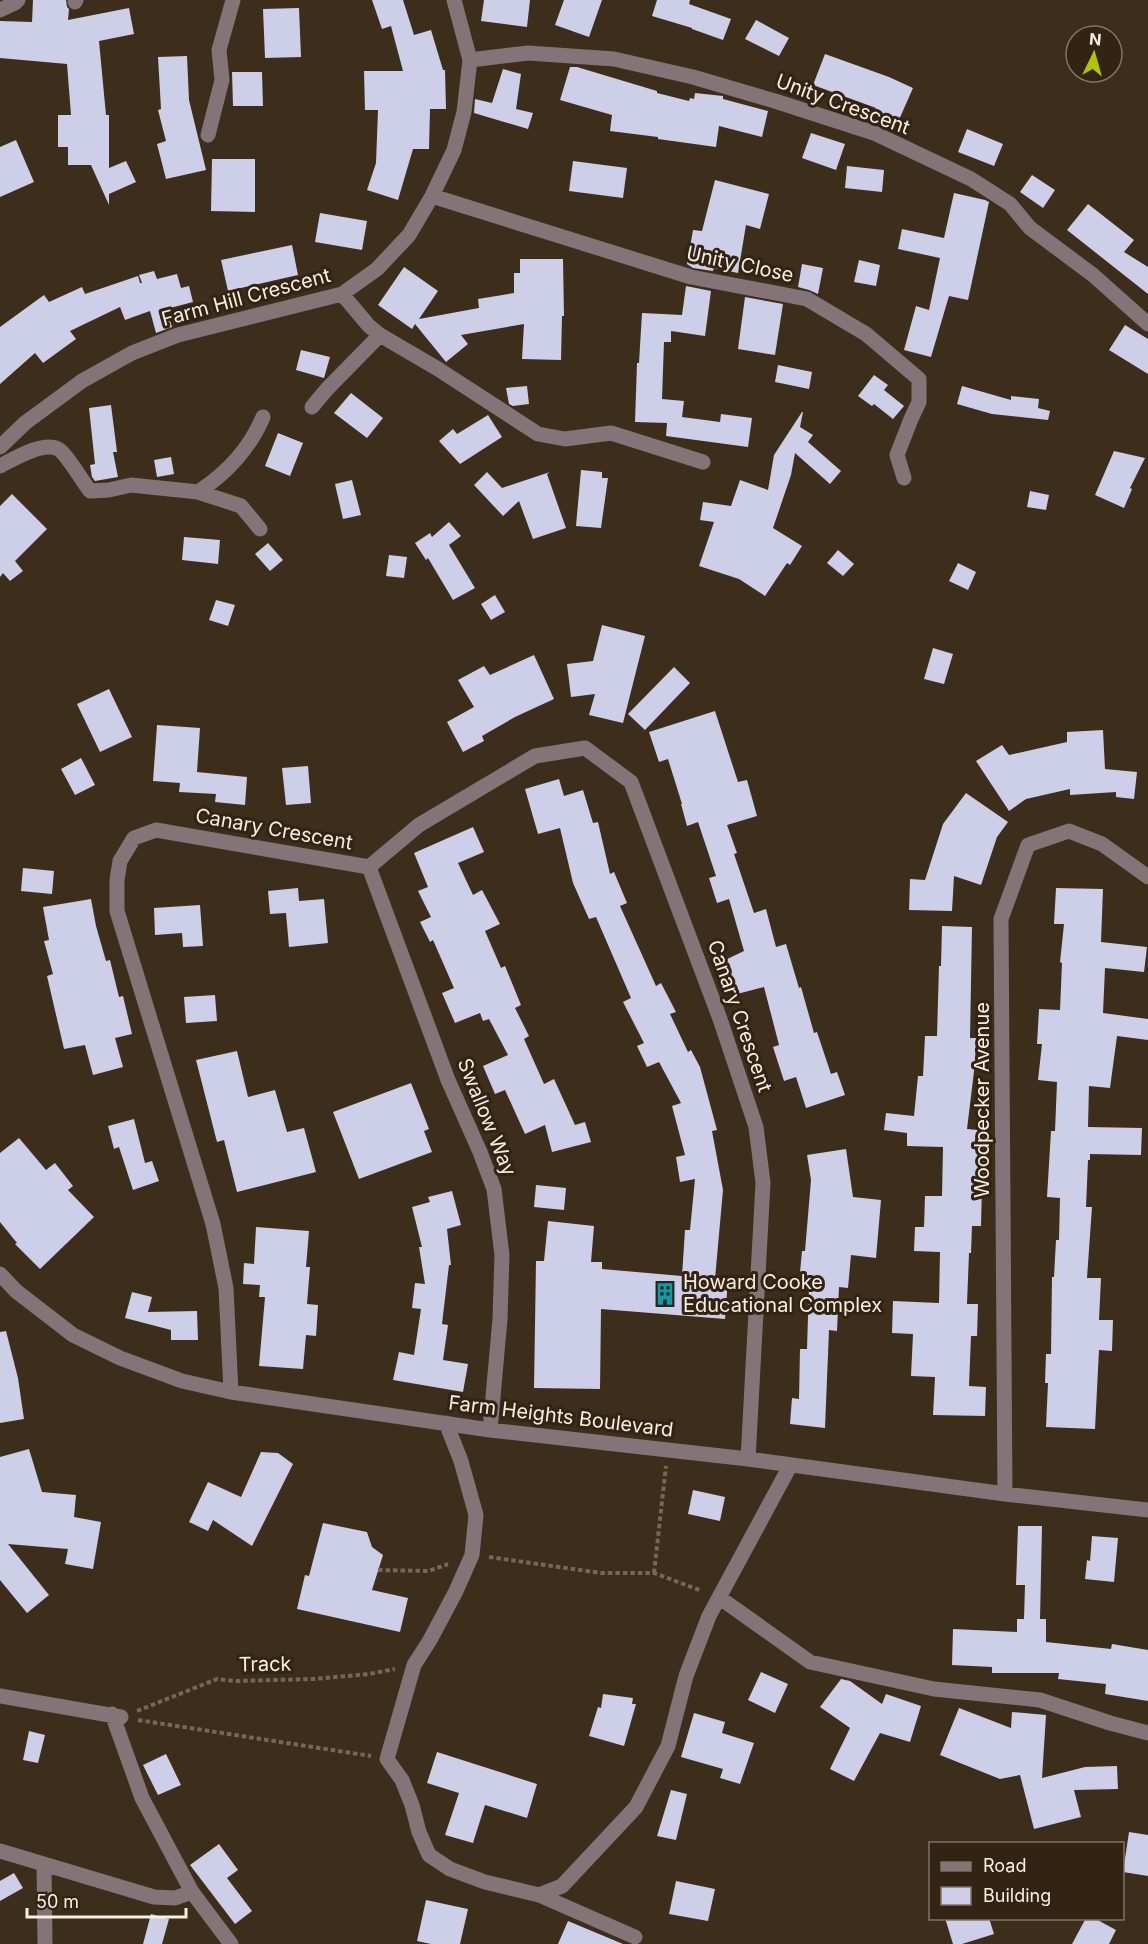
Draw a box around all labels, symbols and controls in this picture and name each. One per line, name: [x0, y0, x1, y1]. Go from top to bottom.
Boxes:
north arrow: [1064, 24, 1124, 84]
text: N: [1088, 29, 1102, 50]
street label: Unity Crescent: [773, 69, 914, 140]
street label: Unity Close: [684, 241, 796, 287]
street label: Farm Hill Crescent: [159, 263, 334, 331]
street label: Canary Crescent: [194, 803, 355, 855]
street label: Canary Crescent: [703, 937, 777, 1096]
street label: Woodpecker Avenue: [970, 1002, 994, 1198]
street label: Swallow Way: [453, 1055, 521, 1179]
place label: Howard Cooke Educational Complex: [683, 1270, 882, 1317]
building icon: Howard Cooke Educational Complex: [652, 1281, 678, 1307]
street label: Farm Heights Boulevard: [447, 1390, 675, 1442]
street label: Track: [238, 1652, 292, 1676]
legend: [929, 1842, 1124, 1920]
text: Road: [983, 1855, 1026, 1876]
scale bar: [27, 1881, 186, 1919]
text: Building: [983, 1885, 1051, 1906]
text: 50 m: [36, 1891, 79, 1912]

